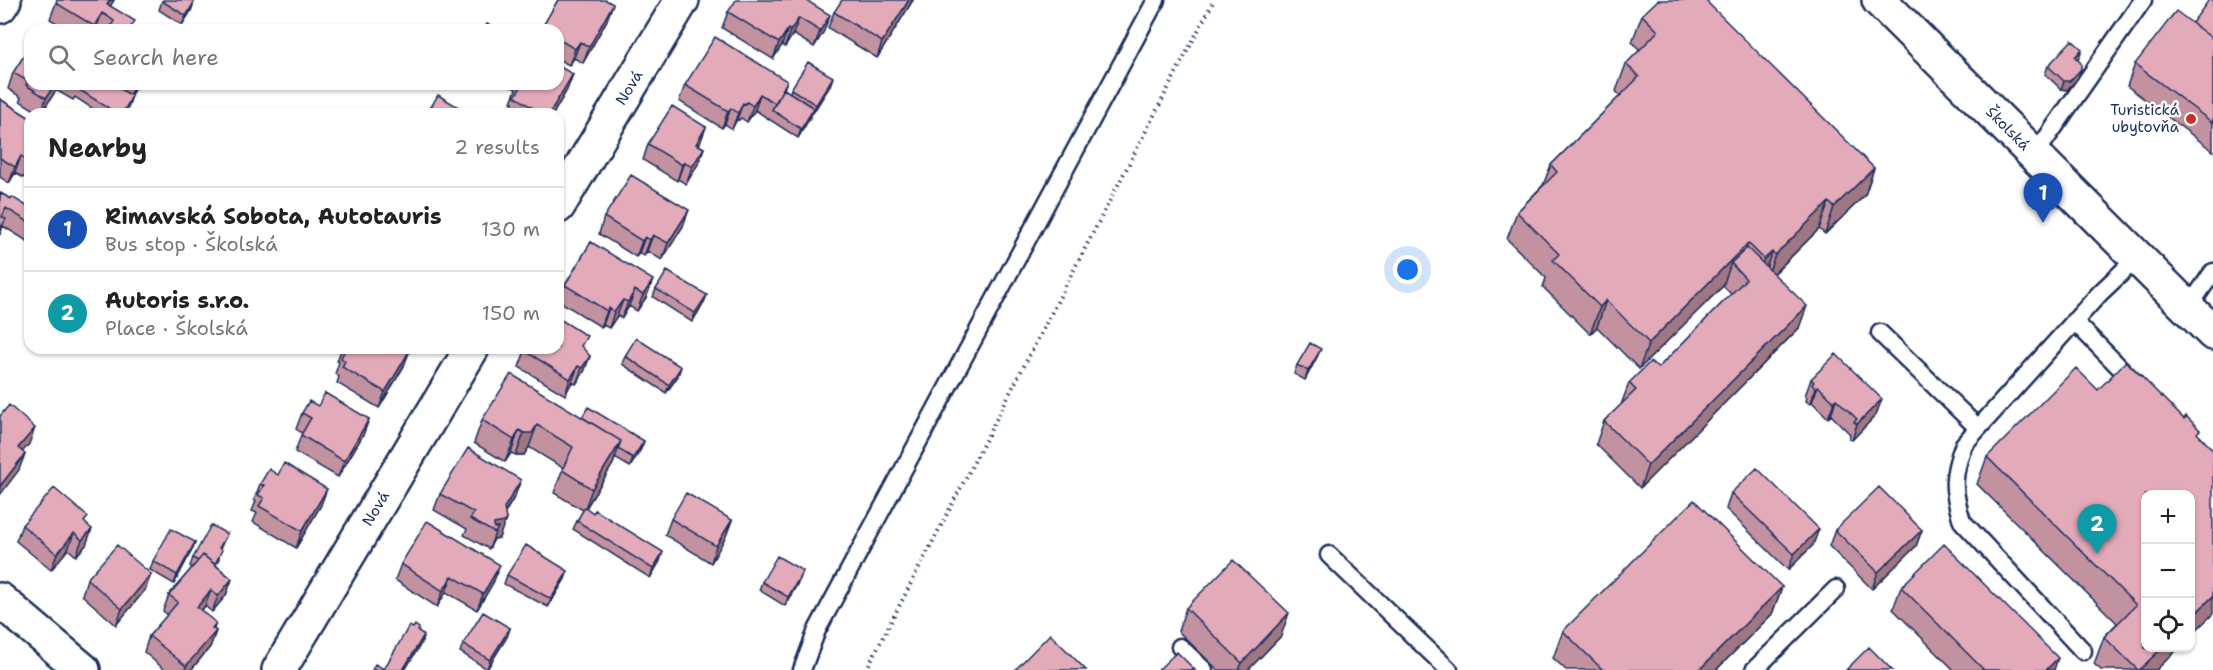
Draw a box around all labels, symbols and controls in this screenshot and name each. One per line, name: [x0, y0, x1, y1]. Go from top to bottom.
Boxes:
search box: [24, 24, 564, 90]
icon: search: [45, 41, 78, 74]
text: Search here: [93, 43, 219, 72]
street label: Nová: [611, 66, 648, 109]
place label: Turistická ubytovňa: [2110, 100, 2180, 137]
street label: Školská: [1982, 101, 2035, 155]
marker: Turistická ubytovňa: [2184, 112, 2198, 126]
text: Nearby: [48, 130, 147, 165]
text: 2 results: [454, 134, 540, 160]
pin: 1: [2024, 174, 2062, 223]
text: Rimavská Sobota, Autotauris: [105, 202, 442, 231]
text: 1: [63, 216, 72, 242]
text: 130 m: [481, 216, 540, 242]
text: Bus stop · Školská: [105, 231, 278, 257]
your location: [1393, 255, 1422, 284]
text: Autoris s.r.o.: [105, 286, 249, 315]
text: 2: [61, 300, 75, 326]
text: 150 m: [482, 300, 540, 326]
text: Place · Školská: [105, 315, 248, 341]
street label: Nová: [357, 487, 394, 530]
map controls: [2141, 490, 2195, 652]
button: +: [2141, 490, 2195, 544]
pin: 2: [2078, 504, 2116, 554]
button: −: [2141, 544, 2195, 598]
button: locate: [2141, 598, 2195, 652]

